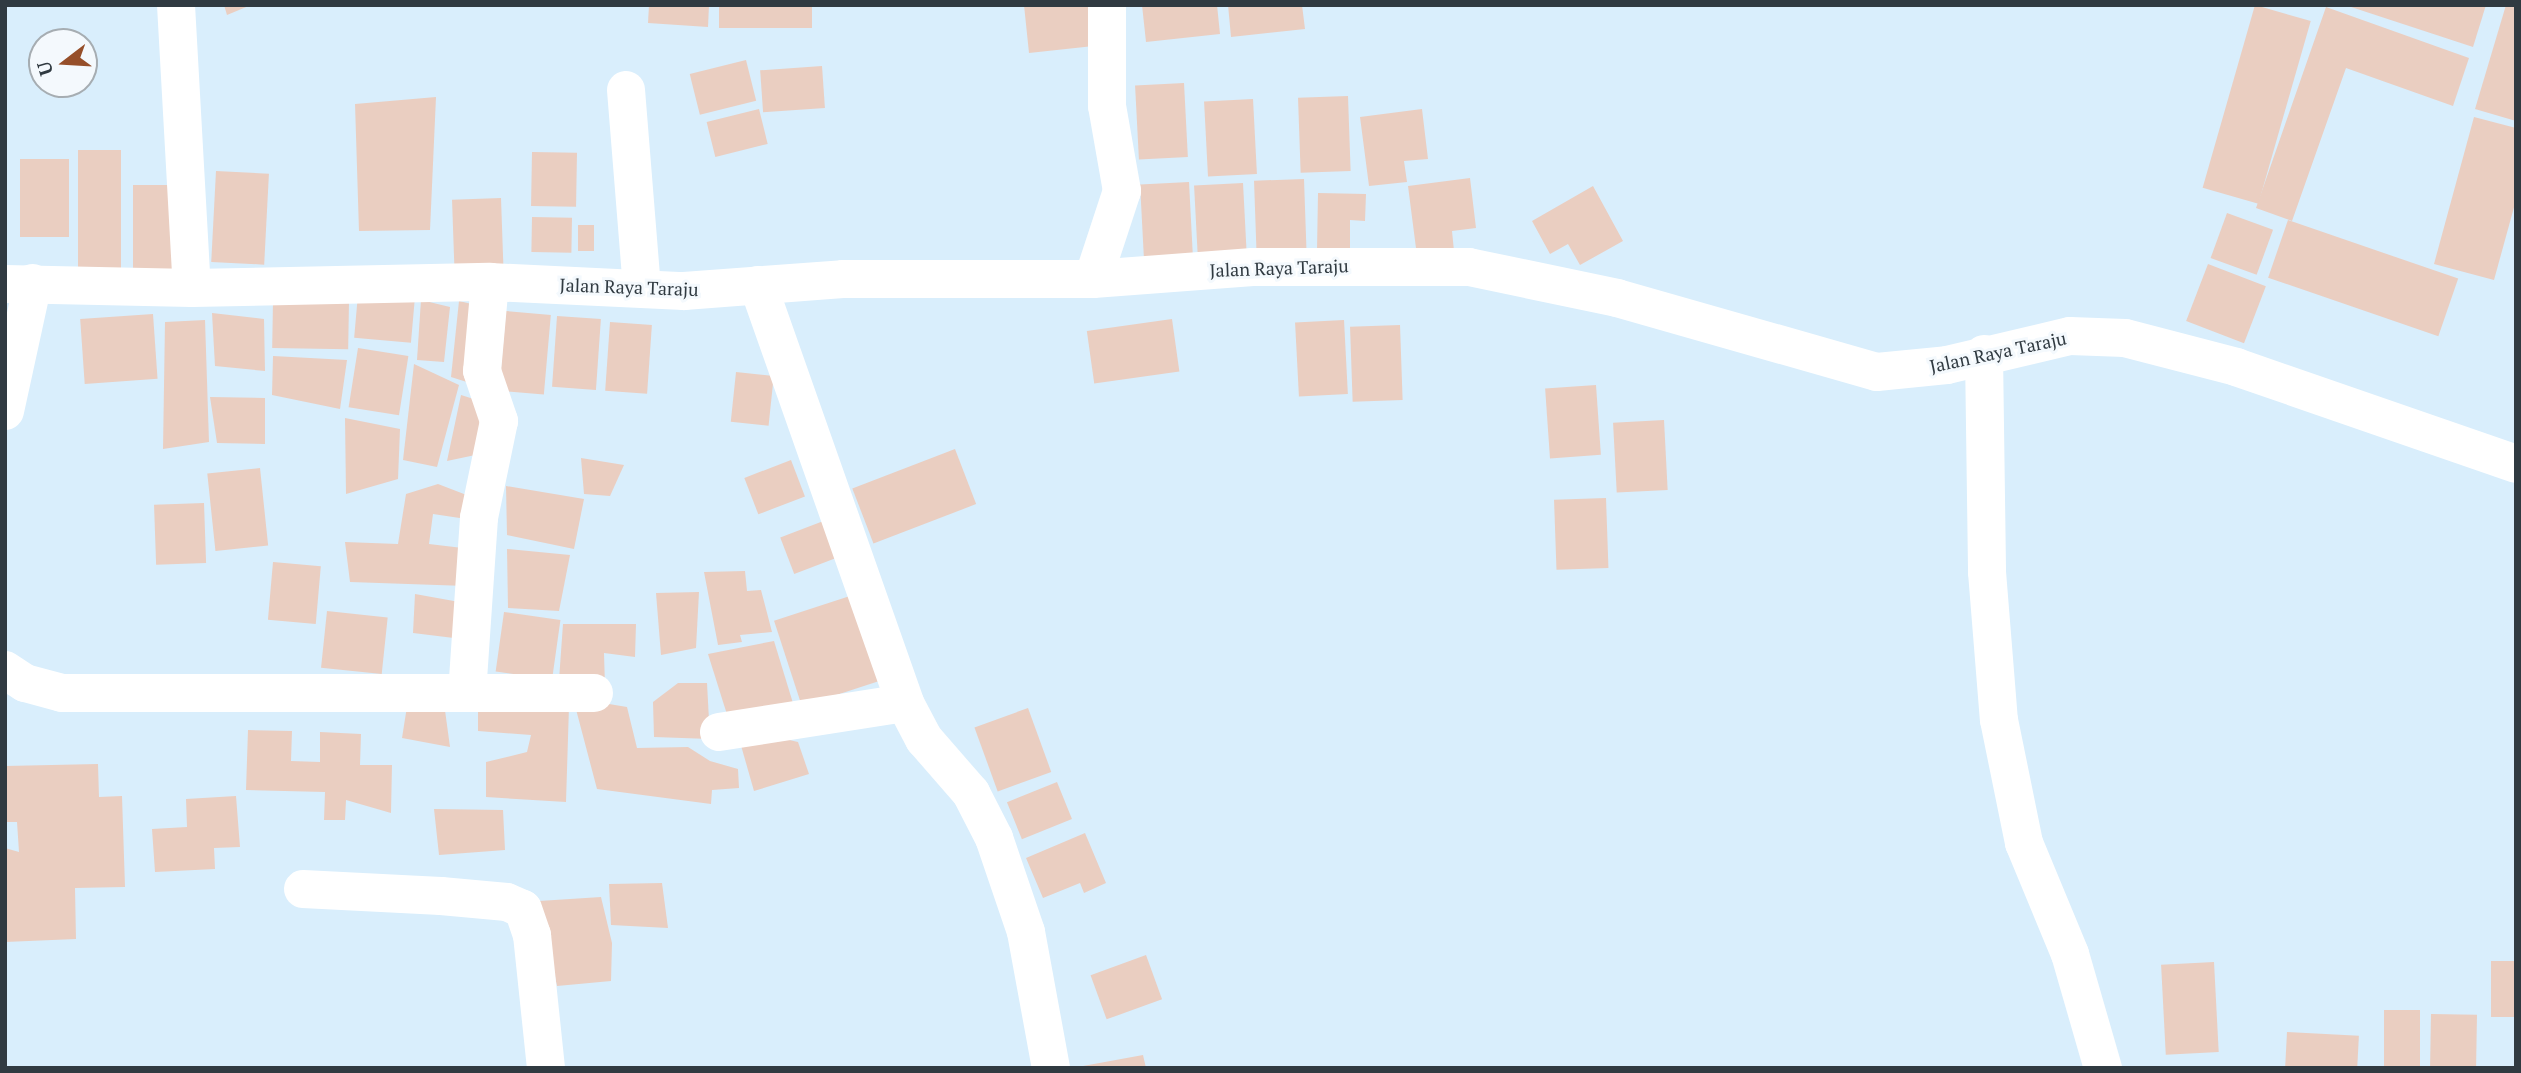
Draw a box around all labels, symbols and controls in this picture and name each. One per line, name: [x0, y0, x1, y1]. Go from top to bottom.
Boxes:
north arrow: [28, 28, 98, 98]
text: U: [30, 59, 58, 79]
street label: Jalan Raya Taraju: [1209, 255, 1349, 281]
street label: Jalan Raya Taraju: [559, 274, 699, 300]
street label: Jalan Raya Taraju: [1928, 327, 2068, 377]

